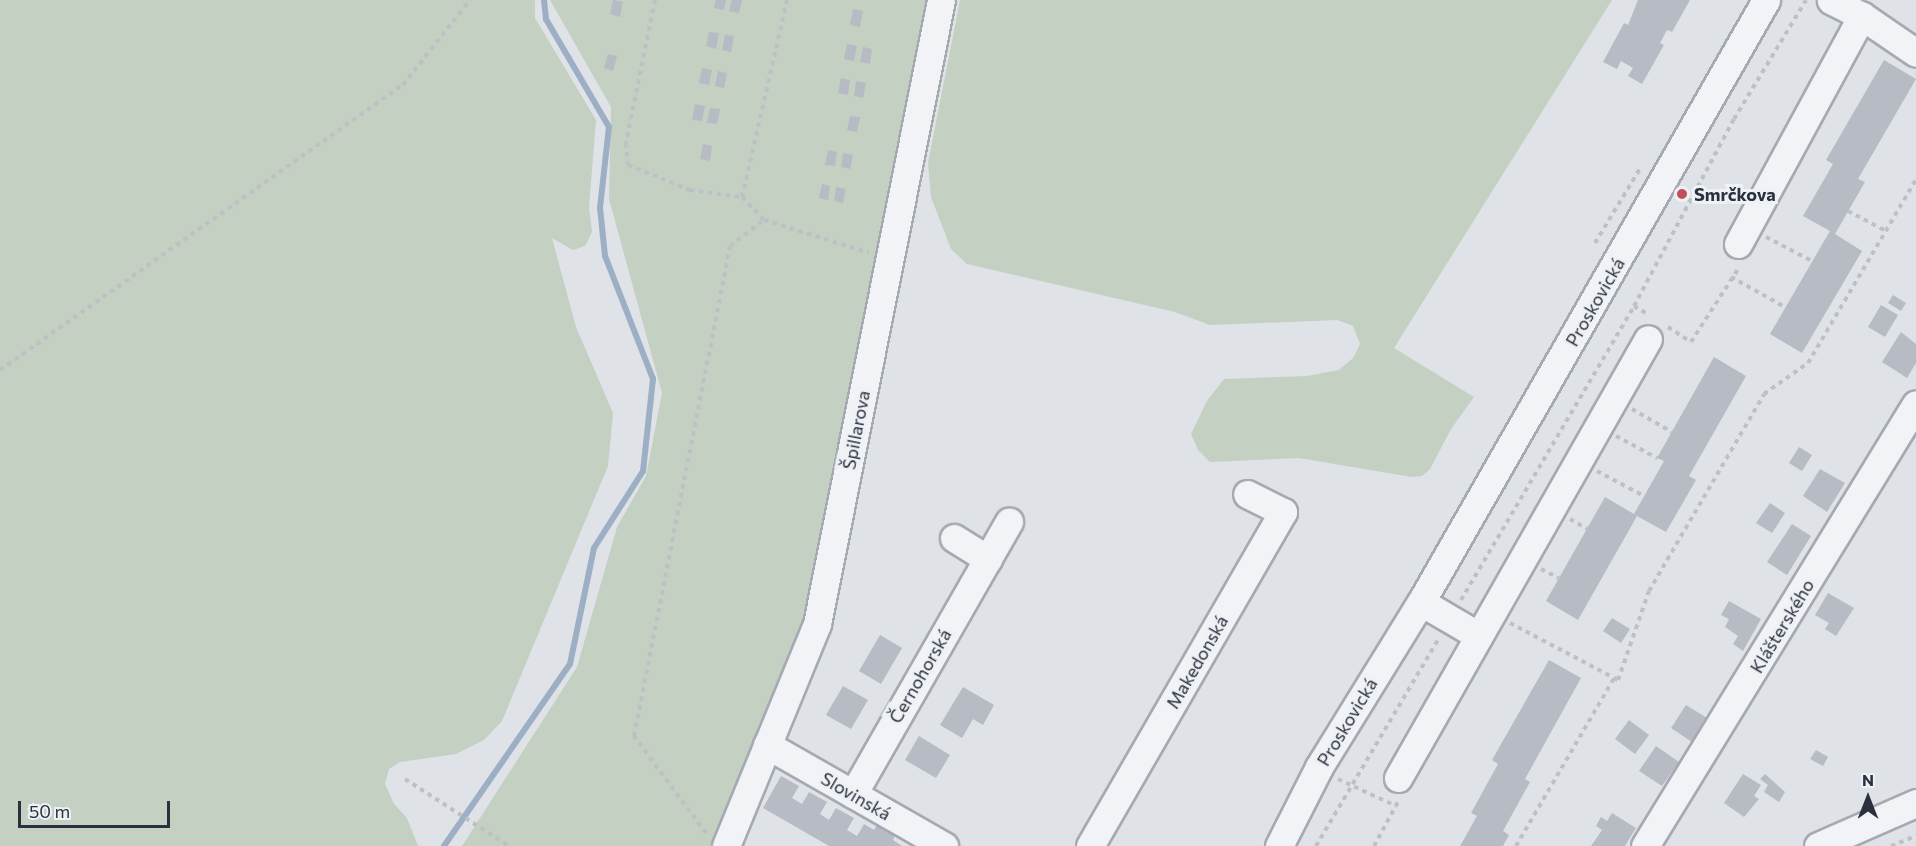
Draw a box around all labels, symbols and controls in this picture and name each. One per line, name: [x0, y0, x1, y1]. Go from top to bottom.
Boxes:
place label: Smrčkova: [1694, 183, 1776, 205]
marker: Smrčkova: [1675, 187, 1689, 201]
street label: Proskovická: [1561, 254, 1629, 350]
street label: Špillarova: [838, 389, 874, 471]
street label: Klášterského: [1745, 575, 1819, 677]
street label: Makedonská: [1162, 612, 1232, 712]
street label: Černohorská: [884, 625, 956, 727]
street label: Proskovická: [1312, 674, 1382, 770]
street label: Slovinská: [817, 767, 895, 825]
north arrow: [1838, 768, 1898, 828]
text: N: [1862, 770, 1874, 789]
scale bar: [21, 789, 172, 827]
text: 50 m: [29, 800, 70, 822]

